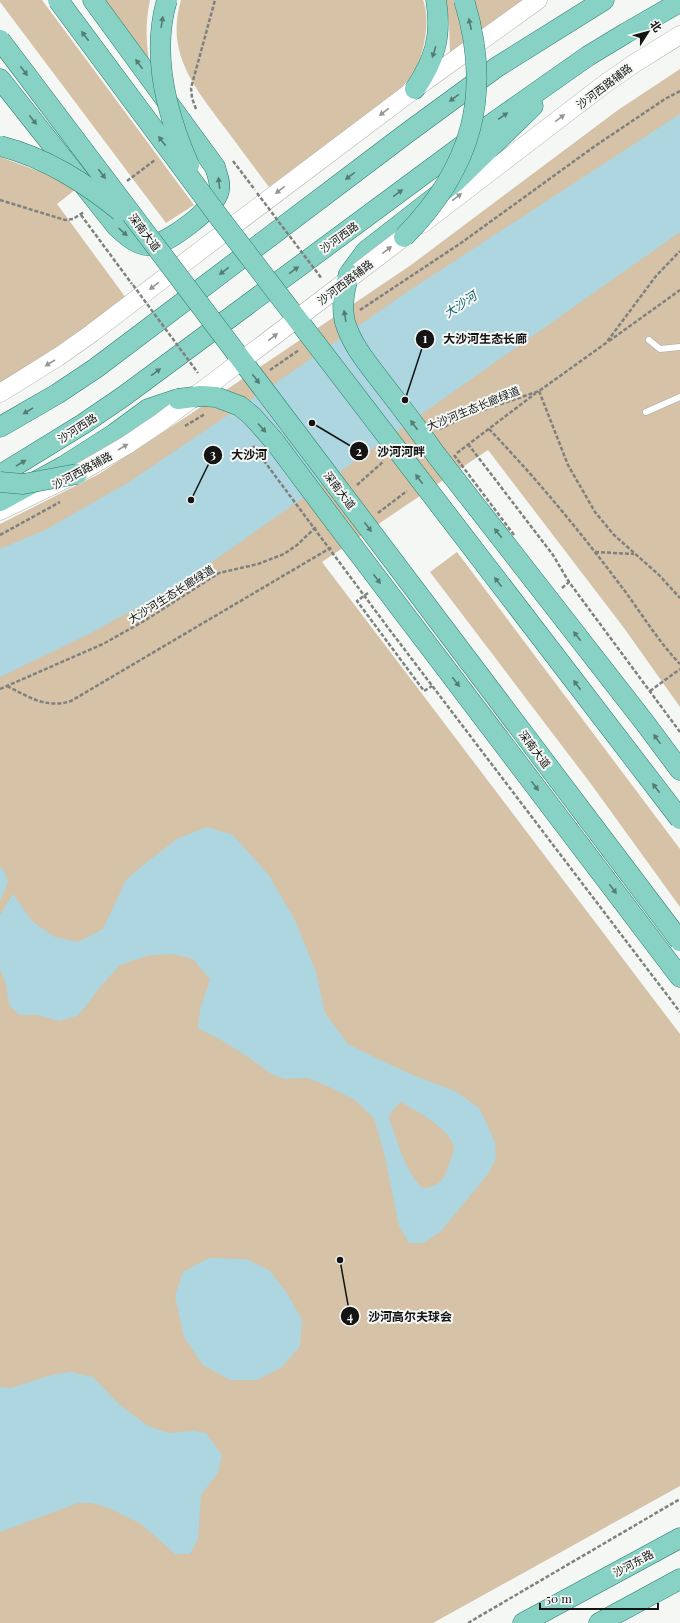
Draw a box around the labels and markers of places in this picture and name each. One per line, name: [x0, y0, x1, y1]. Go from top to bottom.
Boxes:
callout: 大沙河生态长廊: [415, 327, 535, 351]
callout: 沙河河畔: [349, 439, 433, 463]
callout: 大沙河: [203, 443, 275, 467]
callout: 沙河高尔夫球会: [340, 1304, 460, 1328]

